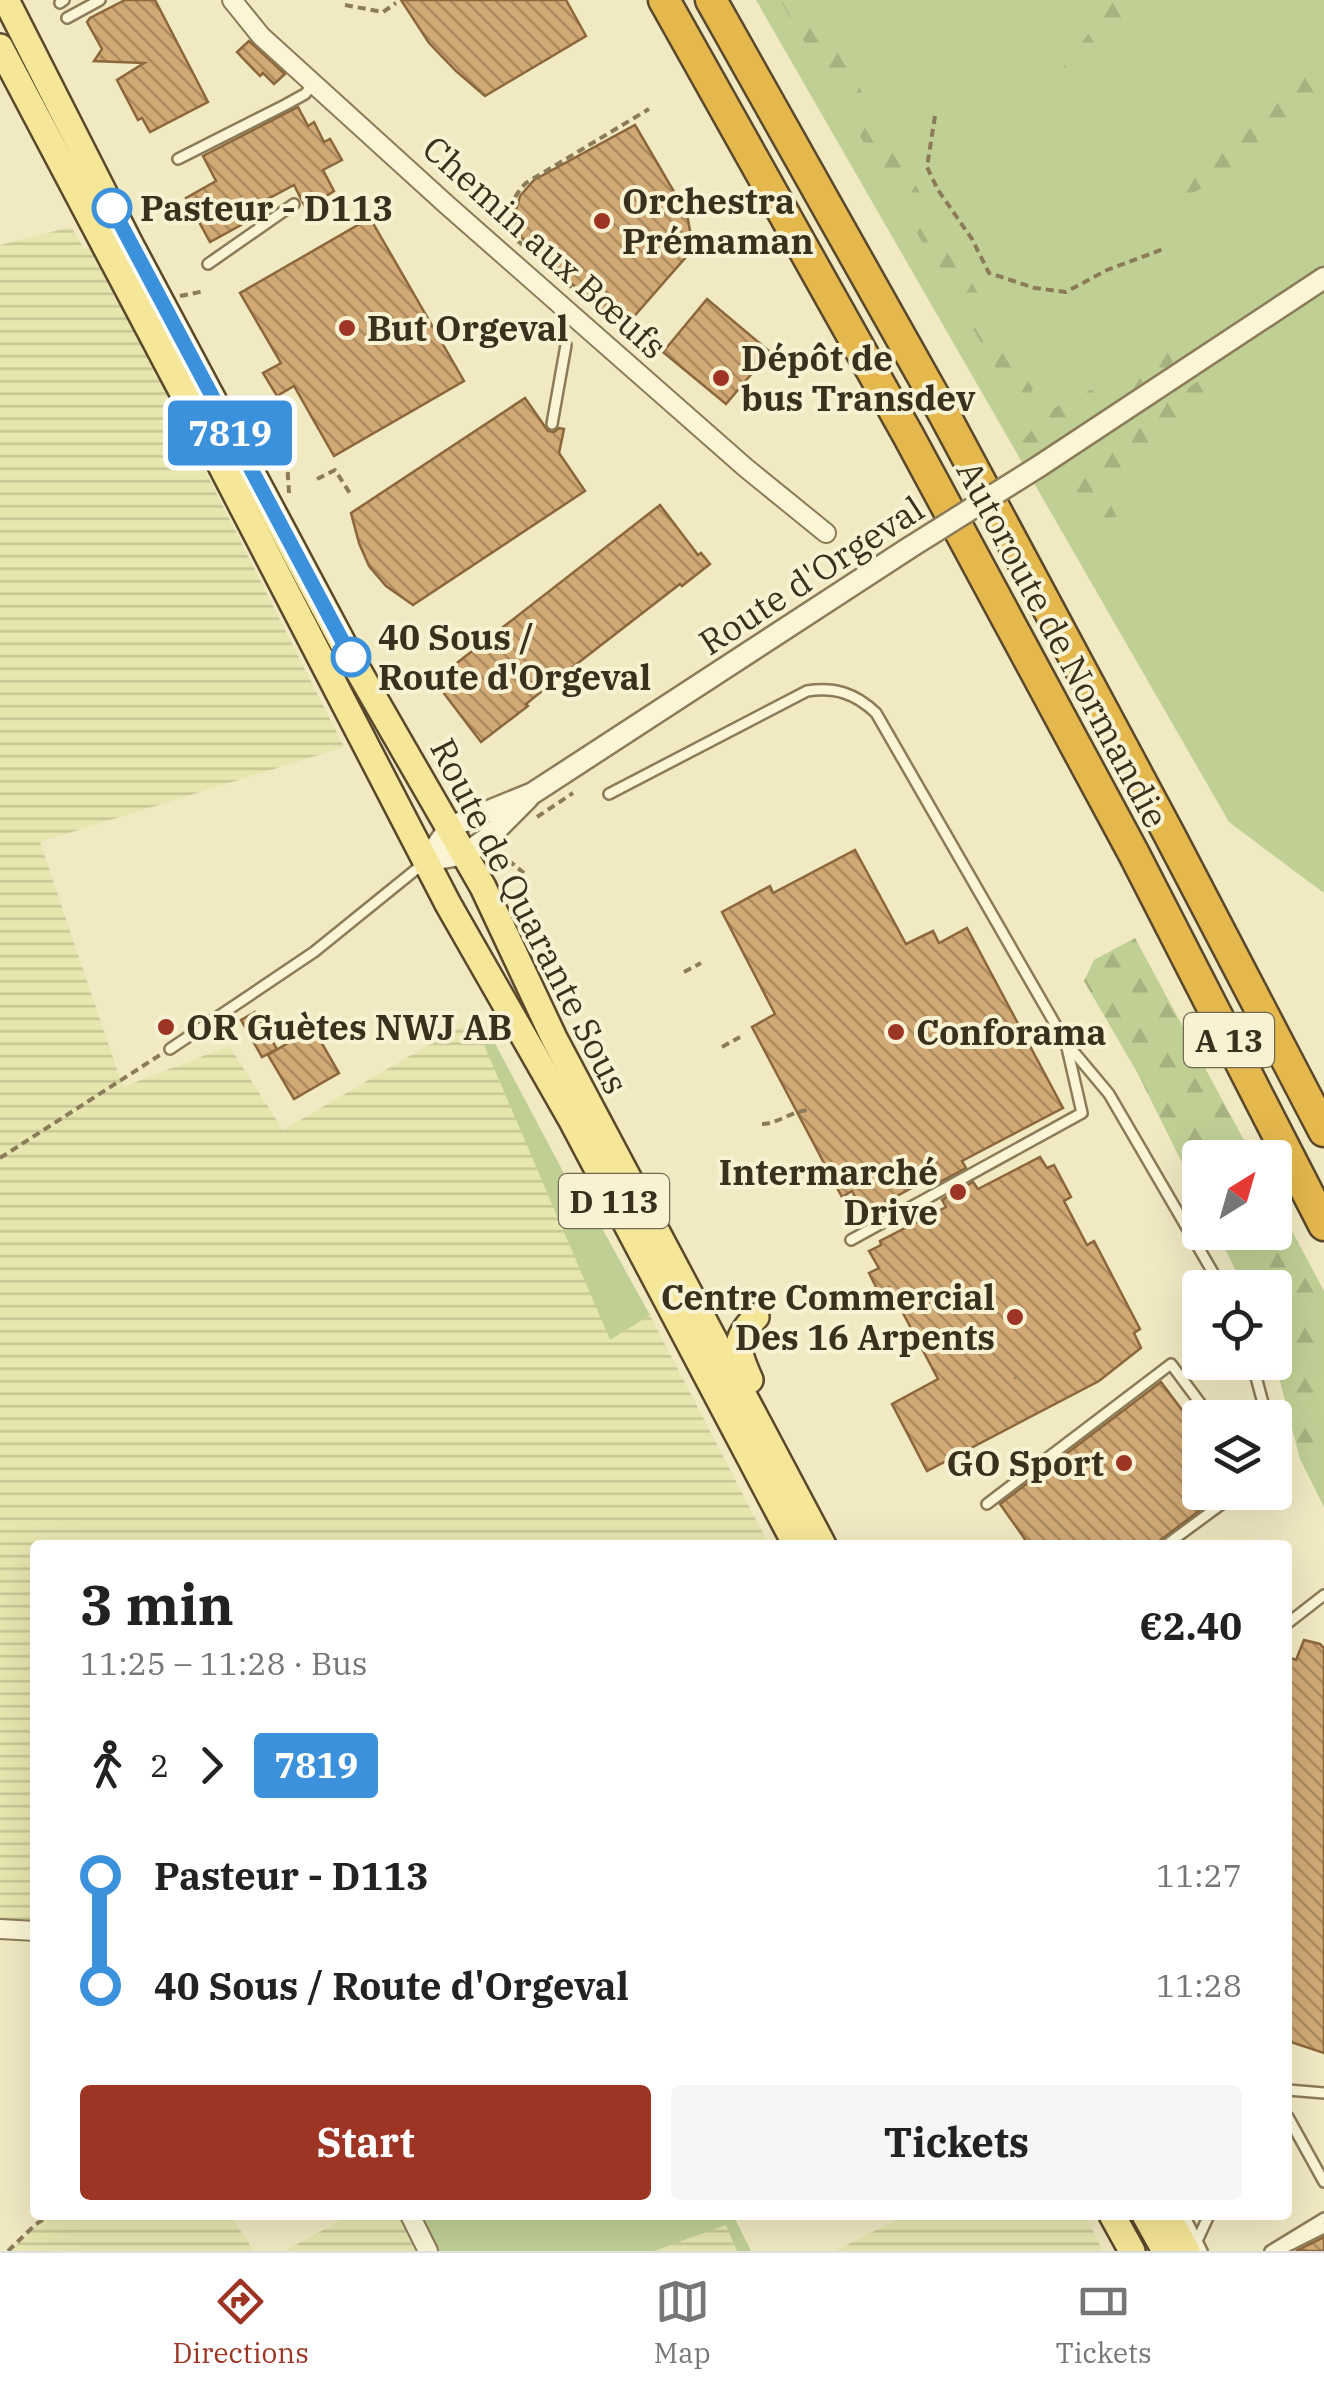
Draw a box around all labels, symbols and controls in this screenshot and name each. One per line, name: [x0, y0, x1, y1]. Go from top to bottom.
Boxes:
street label: Chemin aux Bœufs: [413, 125, 677, 369]
place label: Orchestra Prémaman: [622, 178, 814, 264]
place label: Pasteur - D113: [140, 185, 393, 231]
marker: Pasteur - D113: [93, 189, 131, 227]
marker: Orchestra Prémaman: [591, 210, 613, 232]
place label: But Orgeval: [367, 305, 568, 351]
marker: But Orgeval: [336, 317, 358, 339]
place label: Dépôt de bus Transdev: [741, 335, 976, 421]
marker: Dépôt de bus Transdev: [710, 367, 732, 389]
line badge: 7819: [160, 400, 300, 466]
text: 7819: [188, 410, 272, 456]
street label: Autoroute de Normandie: [947, 452, 1179, 836]
street label: Route d'Orgeval: [690, 485, 932, 665]
place label: 40 Sous / Route d'Orgeval: [378, 614, 651, 700]
marker: 40 Sous / Route d'Orgeval: [332, 638, 370, 676]
street label: Route de Quarante Sous: [420, 731, 640, 1101]
place label: OR Guètes NWJ AB: [186, 1004, 512, 1050]
place label: Conforama: [916, 1009, 1107, 1055]
road number: A 13: [1184, 1013, 1274, 1067]
marker: OR Guètes NWJ AB: [155, 1016, 177, 1038]
marker: Conforama: [885, 1021, 907, 1043]
north arrow: [1182, 1140, 1292, 1250]
map controls: [1182, 1140, 1292, 1510]
place label: Intermarché Drive: [719, 1149, 938, 1235]
road number: D 113: [559, 1174, 669, 1228]
marker: Intermarché Drive: [947, 1181, 969, 1203]
button: locate: [1182, 1270, 1292, 1380]
place label: Centre Commercial Des 16 Arpents: [661, 1274, 995, 1360]
marker: Centre Commercial Des 16 Arpents: [1004, 1306, 1026, 1328]
button: layers: [1182, 1400, 1292, 1510]
place label: GO Sport: [946, 1440, 1104, 1486]
marker: GO Sport: [1113, 1452, 1135, 1474]
text: 3 min: [80, 1569, 234, 1640]
text: €2.40: [1139, 1601, 1242, 1650]
text: 11:25 – 11:28 · Bus: [80, 1642, 367, 1684]
icon: walk: [80, 1738, 135, 1793]
icon: forward: [184, 1738, 239, 1793]
text: 7819: [274, 1742, 358, 1788]
text: 2: [150, 1744, 169, 1786]
text: Pasteur - D113: [154, 1851, 429, 1900]
text: 11:27: [1156, 1854, 1242, 1896]
text: 40 Sous / Route d'Orgeval: [154, 1961, 629, 2010]
text: 11:28: [1156, 1964, 1242, 2006]
button: Start: [80, 2085, 651, 2200]
button: Tickets: [671, 2085, 1242, 2200]
tab: Directions: [172, 2274, 309, 2371]
tab: Map: [654, 2274, 711, 2371]
tab: Tickets: [1056, 2274, 1152, 2371]

